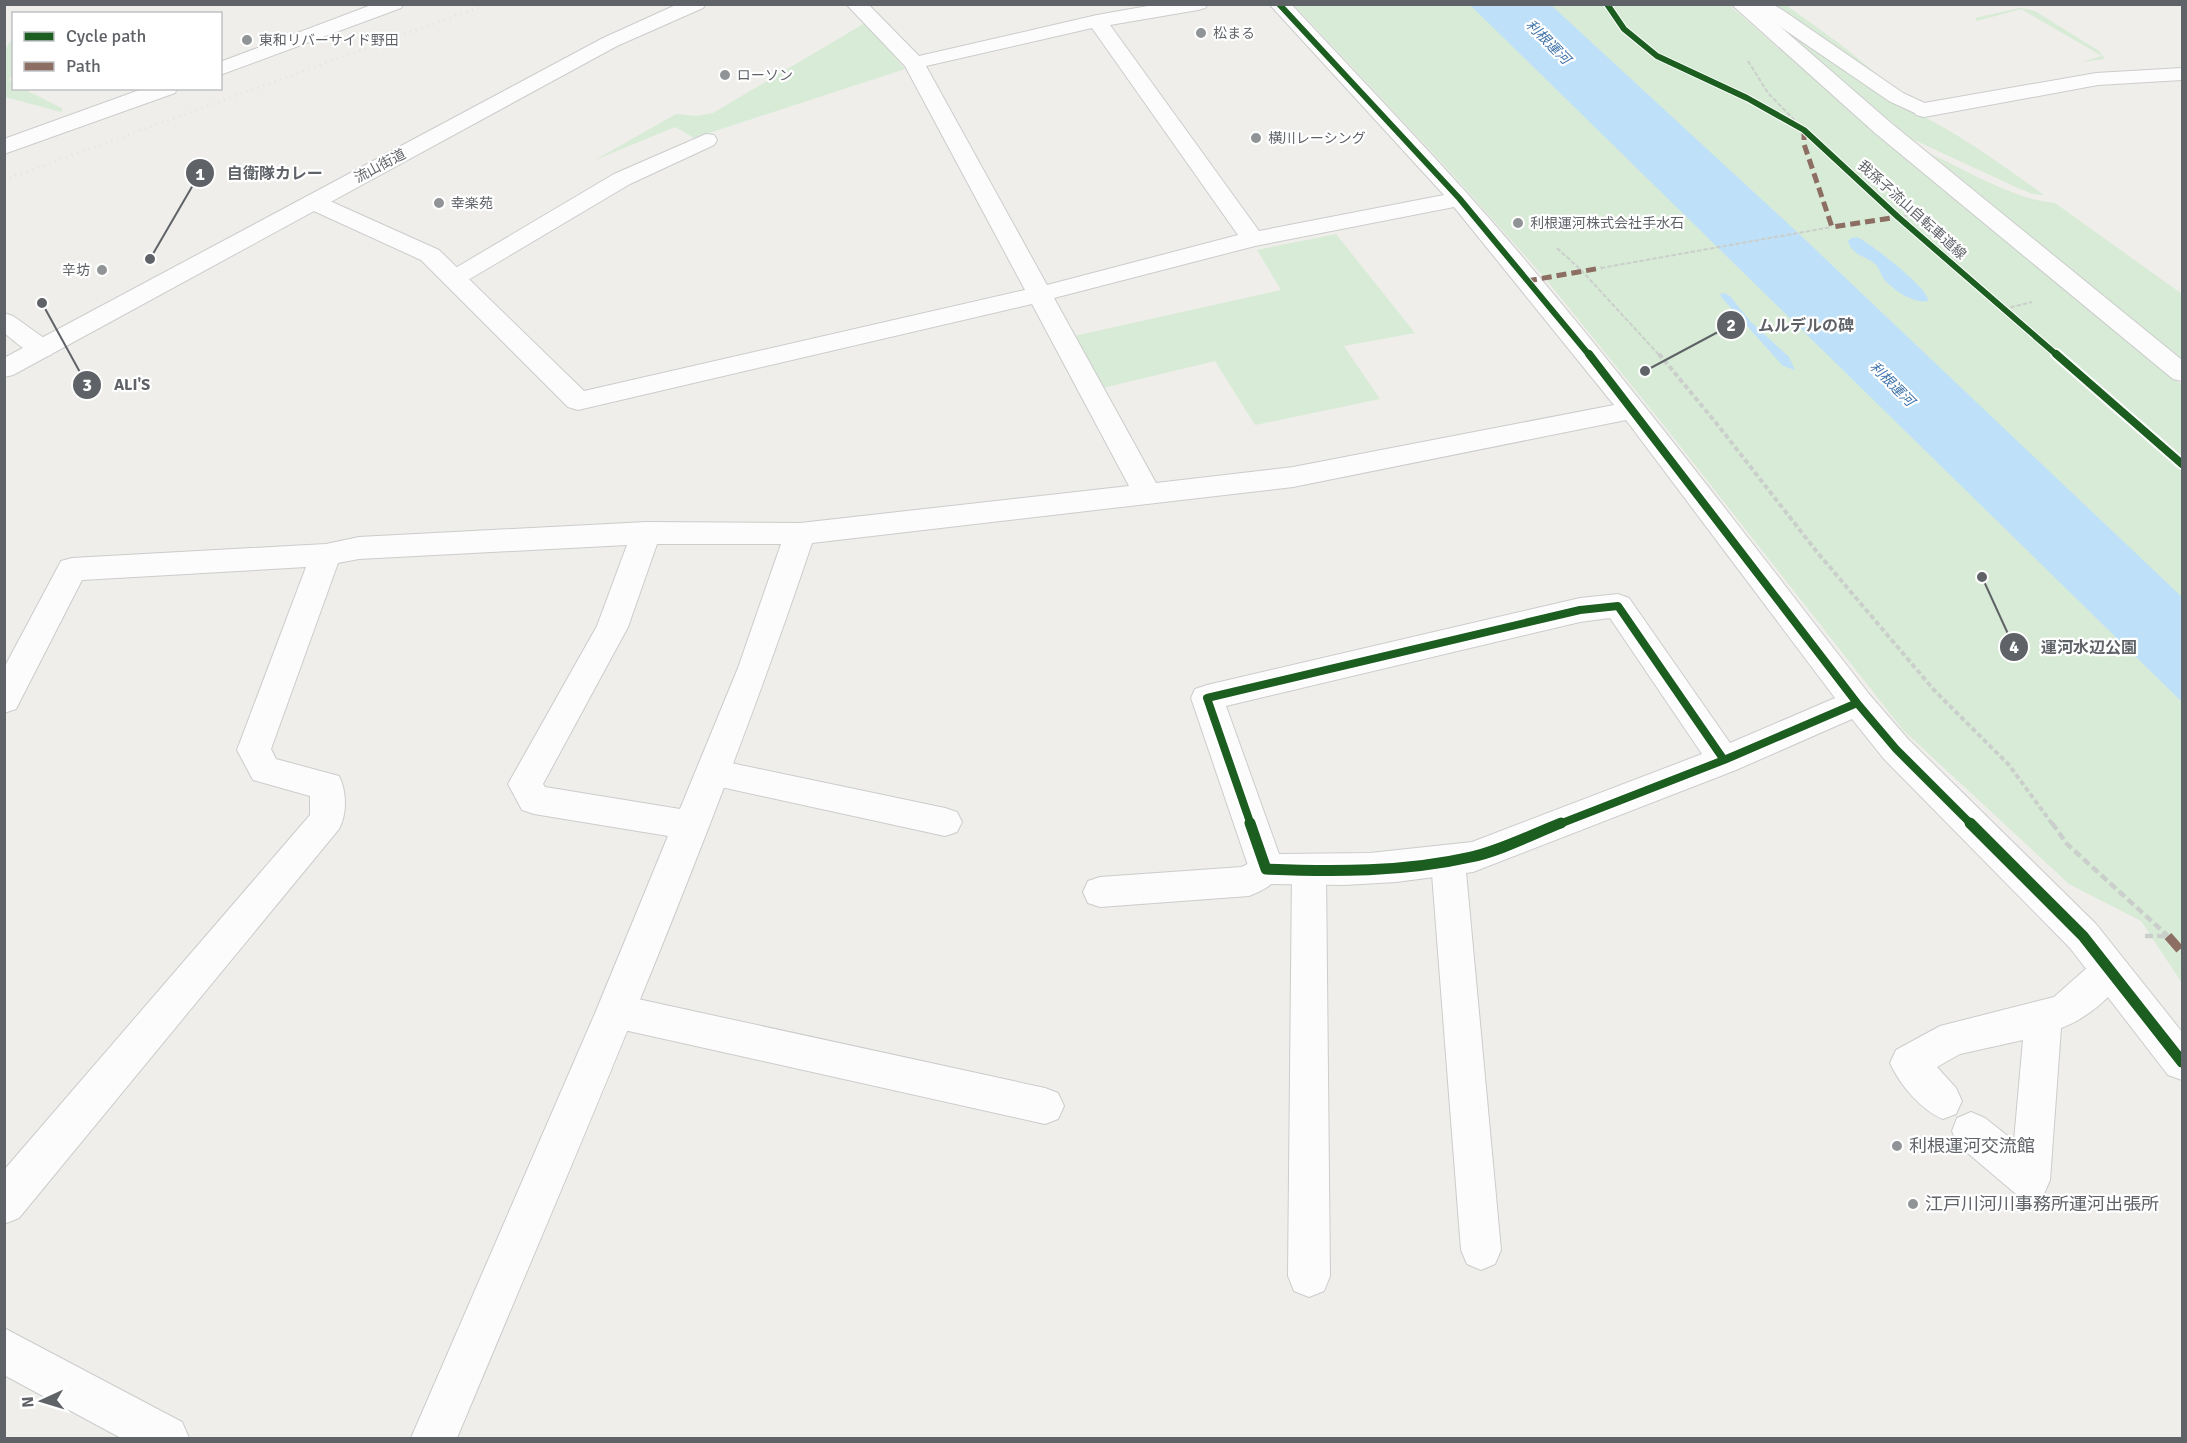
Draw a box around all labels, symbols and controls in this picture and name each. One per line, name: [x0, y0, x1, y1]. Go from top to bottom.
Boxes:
legend: [12, 12, 222, 90]
water label: 利根運河: [1522, 16, 1576, 70]
text: Cycle path: [66, 25, 146, 47]
place label: 松まる: [1213, 25, 1255, 42]
marker: 松まる: [1194, 26, 1208, 40]
place label: 東和リバーサイド野田: [259, 32, 399, 49]
marker: 東和リバーサイド野田: [240, 33, 254, 47]
text: Path: [66, 55, 101, 77]
place label: ローソン: [737, 67, 793, 84]
marker: ローソン: [718, 68, 732, 82]
place label: 横川レーシング: [1268, 130, 1366, 147]
marker: 横川レーシング: [1249, 131, 1263, 145]
street label: 流山街道: [351, 145, 409, 187]
callout: 自衛隊カレー: [185, 156, 335, 190]
street label: 我孫子流山自転車道線: [1854, 157, 1970, 263]
text: 1: [195, 163, 205, 185]
text: 自衛隊カレー: [227, 164, 323, 184]
place label: 幸楽苑: [451, 195, 493, 212]
marker: 幸楽苑: [432, 196, 446, 210]
place label: 利根運河株式会社手水石: [1530, 215, 1684, 232]
marker: 利根運河株式会社手水石: [1511, 216, 1525, 230]
place label: 辛坊: [62, 262, 90, 279]
marker: 辛坊: [95, 263, 109, 277]
callout: ムルデルの碑: [1716, 308, 1866, 342]
text: 2: [1726, 314, 1736, 336]
text: ムルデルの碑: [1758, 316, 1854, 336]
water label: 利根運河: [1866, 358, 1920, 412]
callout: ALI'S: [72, 368, 162, 402]
text: 3: [82, 374, 92, 396]
text: ALI'S: [114, 375, 150, 395]
callout: 運河水辺公園: [1999, 630, 2149, 664]
text: 4: [2009, 636, 2019, 658]
text: 運河水辺公園: [2041, 638, 2137, 658]
place label: 利根運河交流館: [1909, 1135, 2035, 1157]
marker: 利根運河交流館: [1890, 1139, 1904, 1153]
place label: 江戸川河川事務所運河出張所: [1925, 1193, 2159, 1215]
marker: 江戸川河川事務所運河出張所: [1906, 1197, 1920, 1211]
north arrow: [12, 1371, 72, 1431]
text: N: [18, 1396, 38, 1408]

